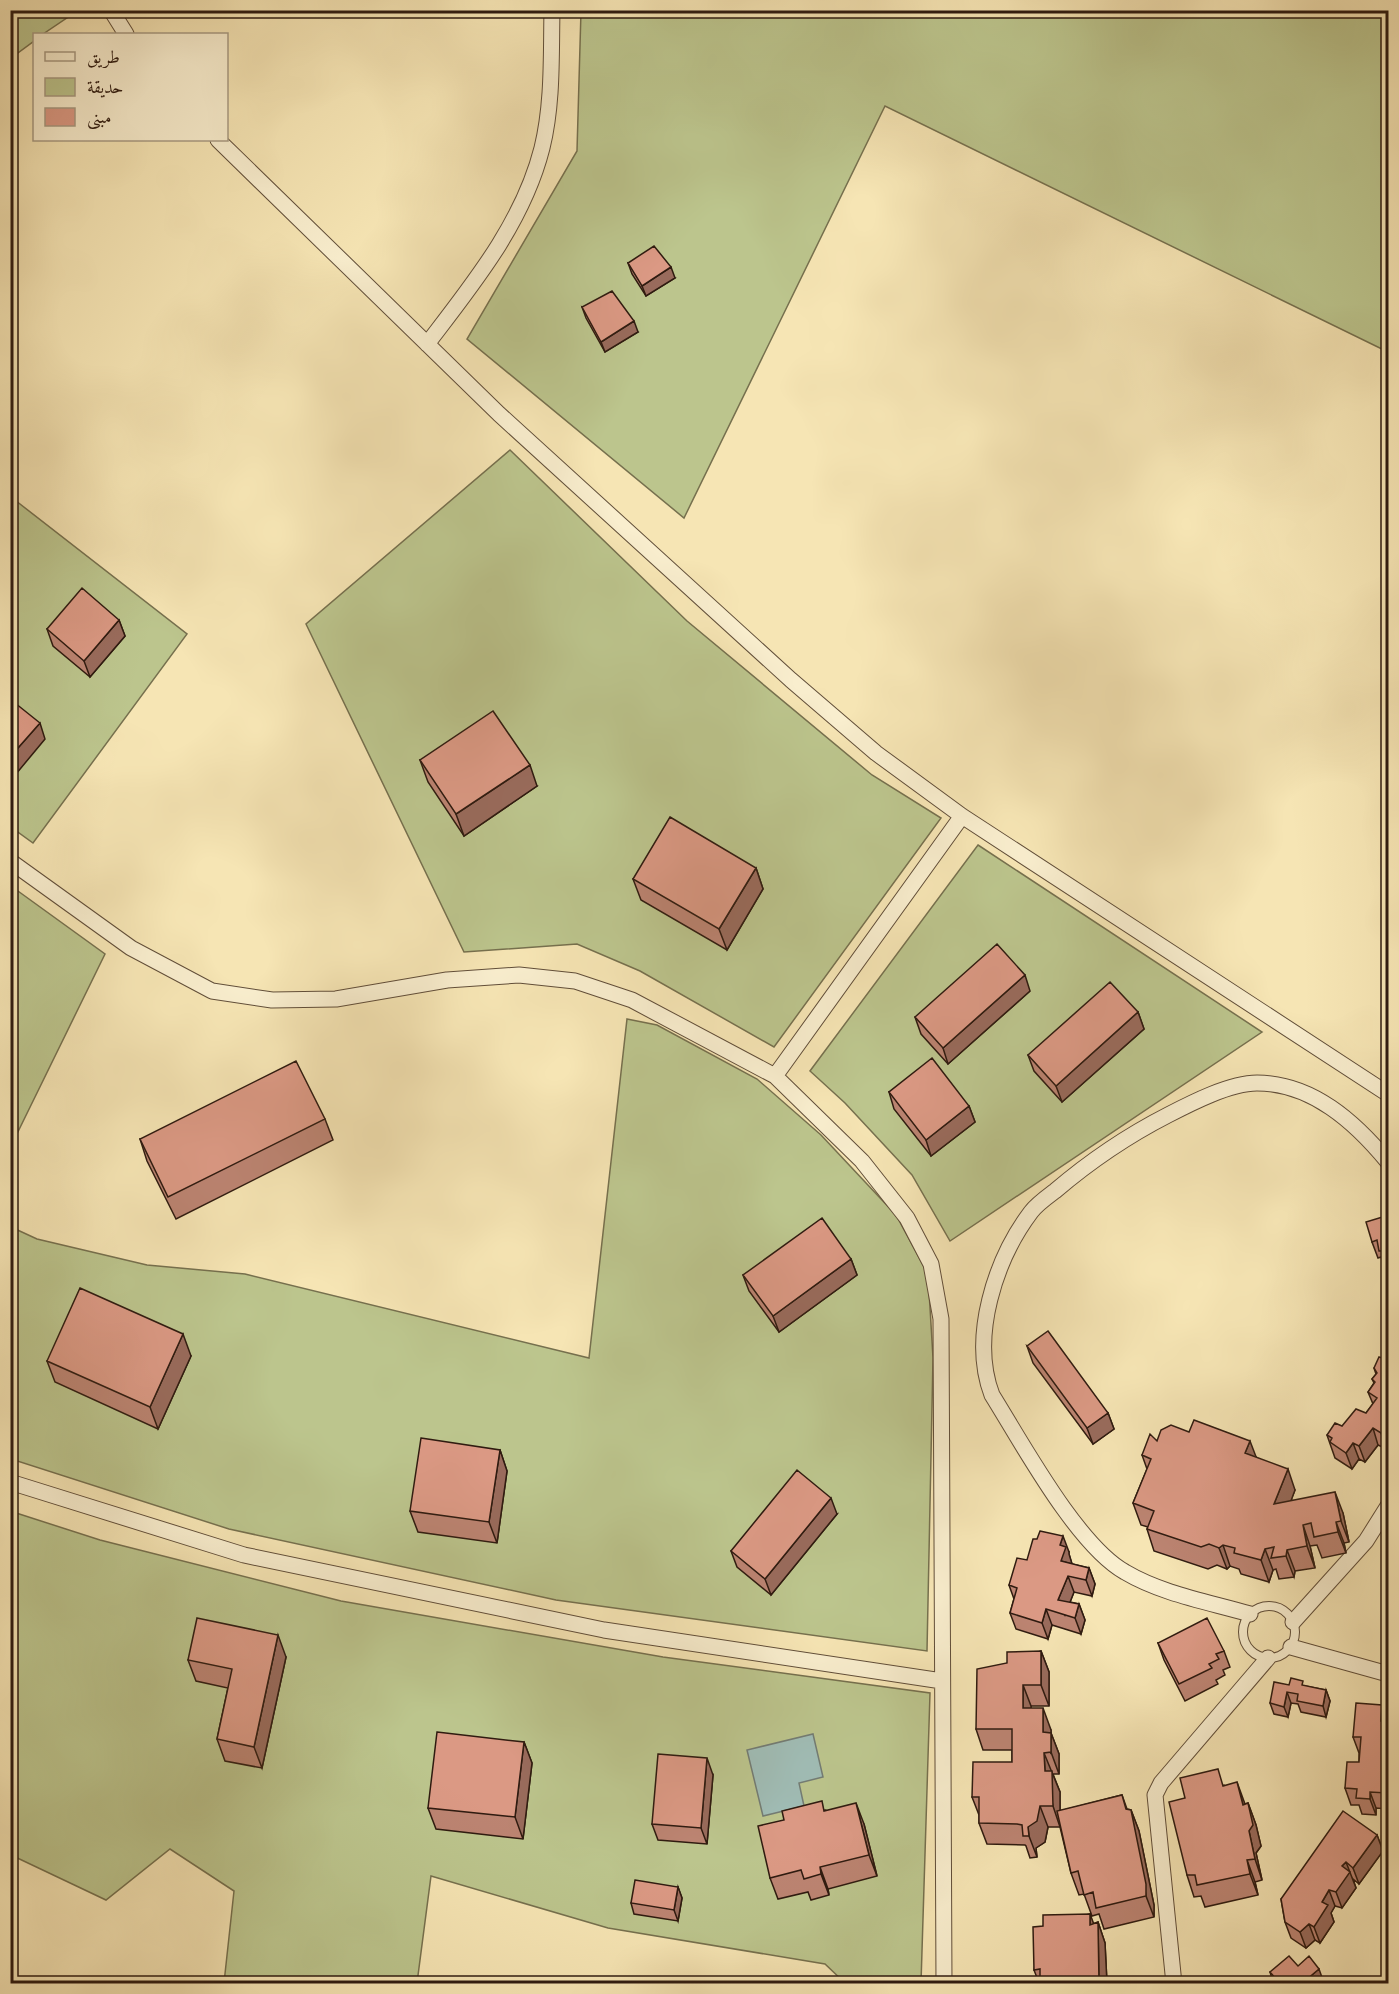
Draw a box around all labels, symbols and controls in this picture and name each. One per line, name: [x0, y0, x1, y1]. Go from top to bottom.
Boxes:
legend: [33, 33, 228, 141]
text: طريق: [87, 45, 120, 70]
text: حديقة: [87, 75, 123, 100]
text: مبنى: [87, 105, 112, 130]

